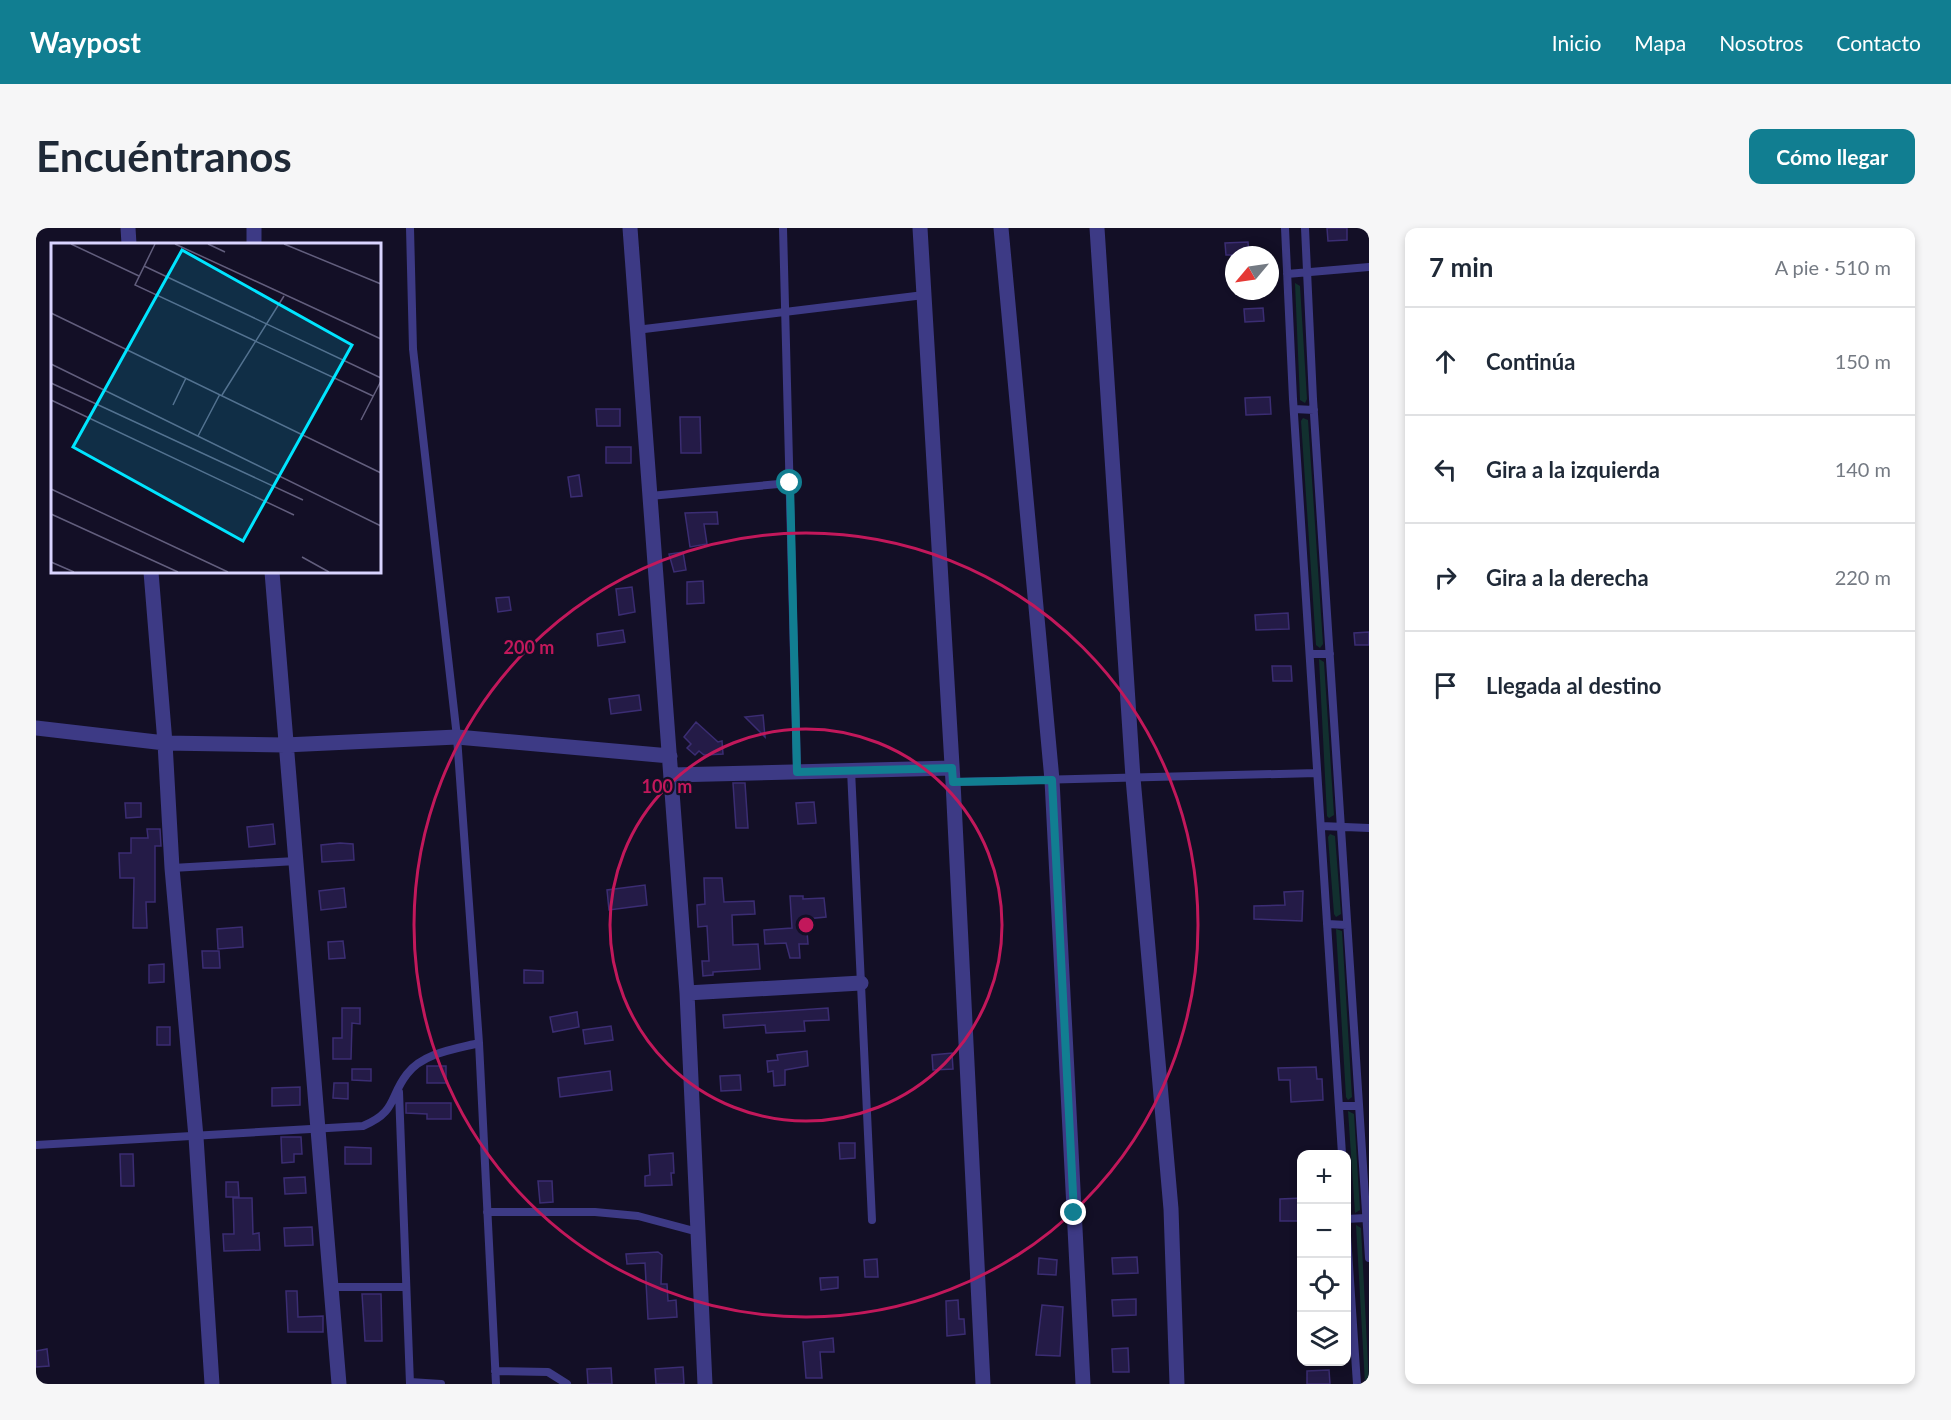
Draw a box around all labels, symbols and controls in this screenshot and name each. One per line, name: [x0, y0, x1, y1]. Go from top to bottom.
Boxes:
text: Waypost: [30, 25, 141, 59]
text: Inicio: [1552, 30, 1601, 55]
text: Mapa: [1634, 30, 1686, 55]
text: Nosotros: [1719, 30, 1803, 55]
text: Contacto: [1836, 30, 1921, 55]
button: Cómo llegar: [1749, 129, 1915, 184]
text: Encuéntranos: [36, 131, 292, 181]
inset map: [51, 243, 381, 573]
north arrow: [1225, 246, 1279, 300]
text: 7 min: [1429, 251, 1493, 283]
text: A pie · 510 m: [1775, 255, 1891, 279]
icon: ahead: [1429, 345, 1462, 378]
text: Continúa: [1486, 348, 1575, 375]
text: 150 m: [1835, 349, 1891, 373]
icon: left: [1429, 453, 1462, 486]
text: Gira a la izquierda: [1486, 456, 1660, 483]
text: 140 m: [1835, 457, 1891, 481]
route start: [776, 469, 802, 495]
icon: right: [1429, 561, 1462, 594]
text: Gira a la derecha: [1486, 564, 1649, 591]
text: 220 m: [1835, 565, 1891, 589]
text: 200 m: [504, 636, 554, 658]
icon: arrive: [1429, 669, 1462, 702]
text: Llegada al destino: [1486, 672, 1662, 699]
text: 100 m: [642, 775, 692, 797]
centre of rings: [796, 915, 816, 935]
map controls: [1297, 1150, 1351, 1366]
button: +: [1297, 1150, 1351, 1204]
route end: [1060, 1199, 1086, 1225]
button: −: [1297, 1204, 1351, 1258]
button: locate: [1297, 1258, 1351, 1312]
button: layers: [1297, 1312, 1351, 1366]

